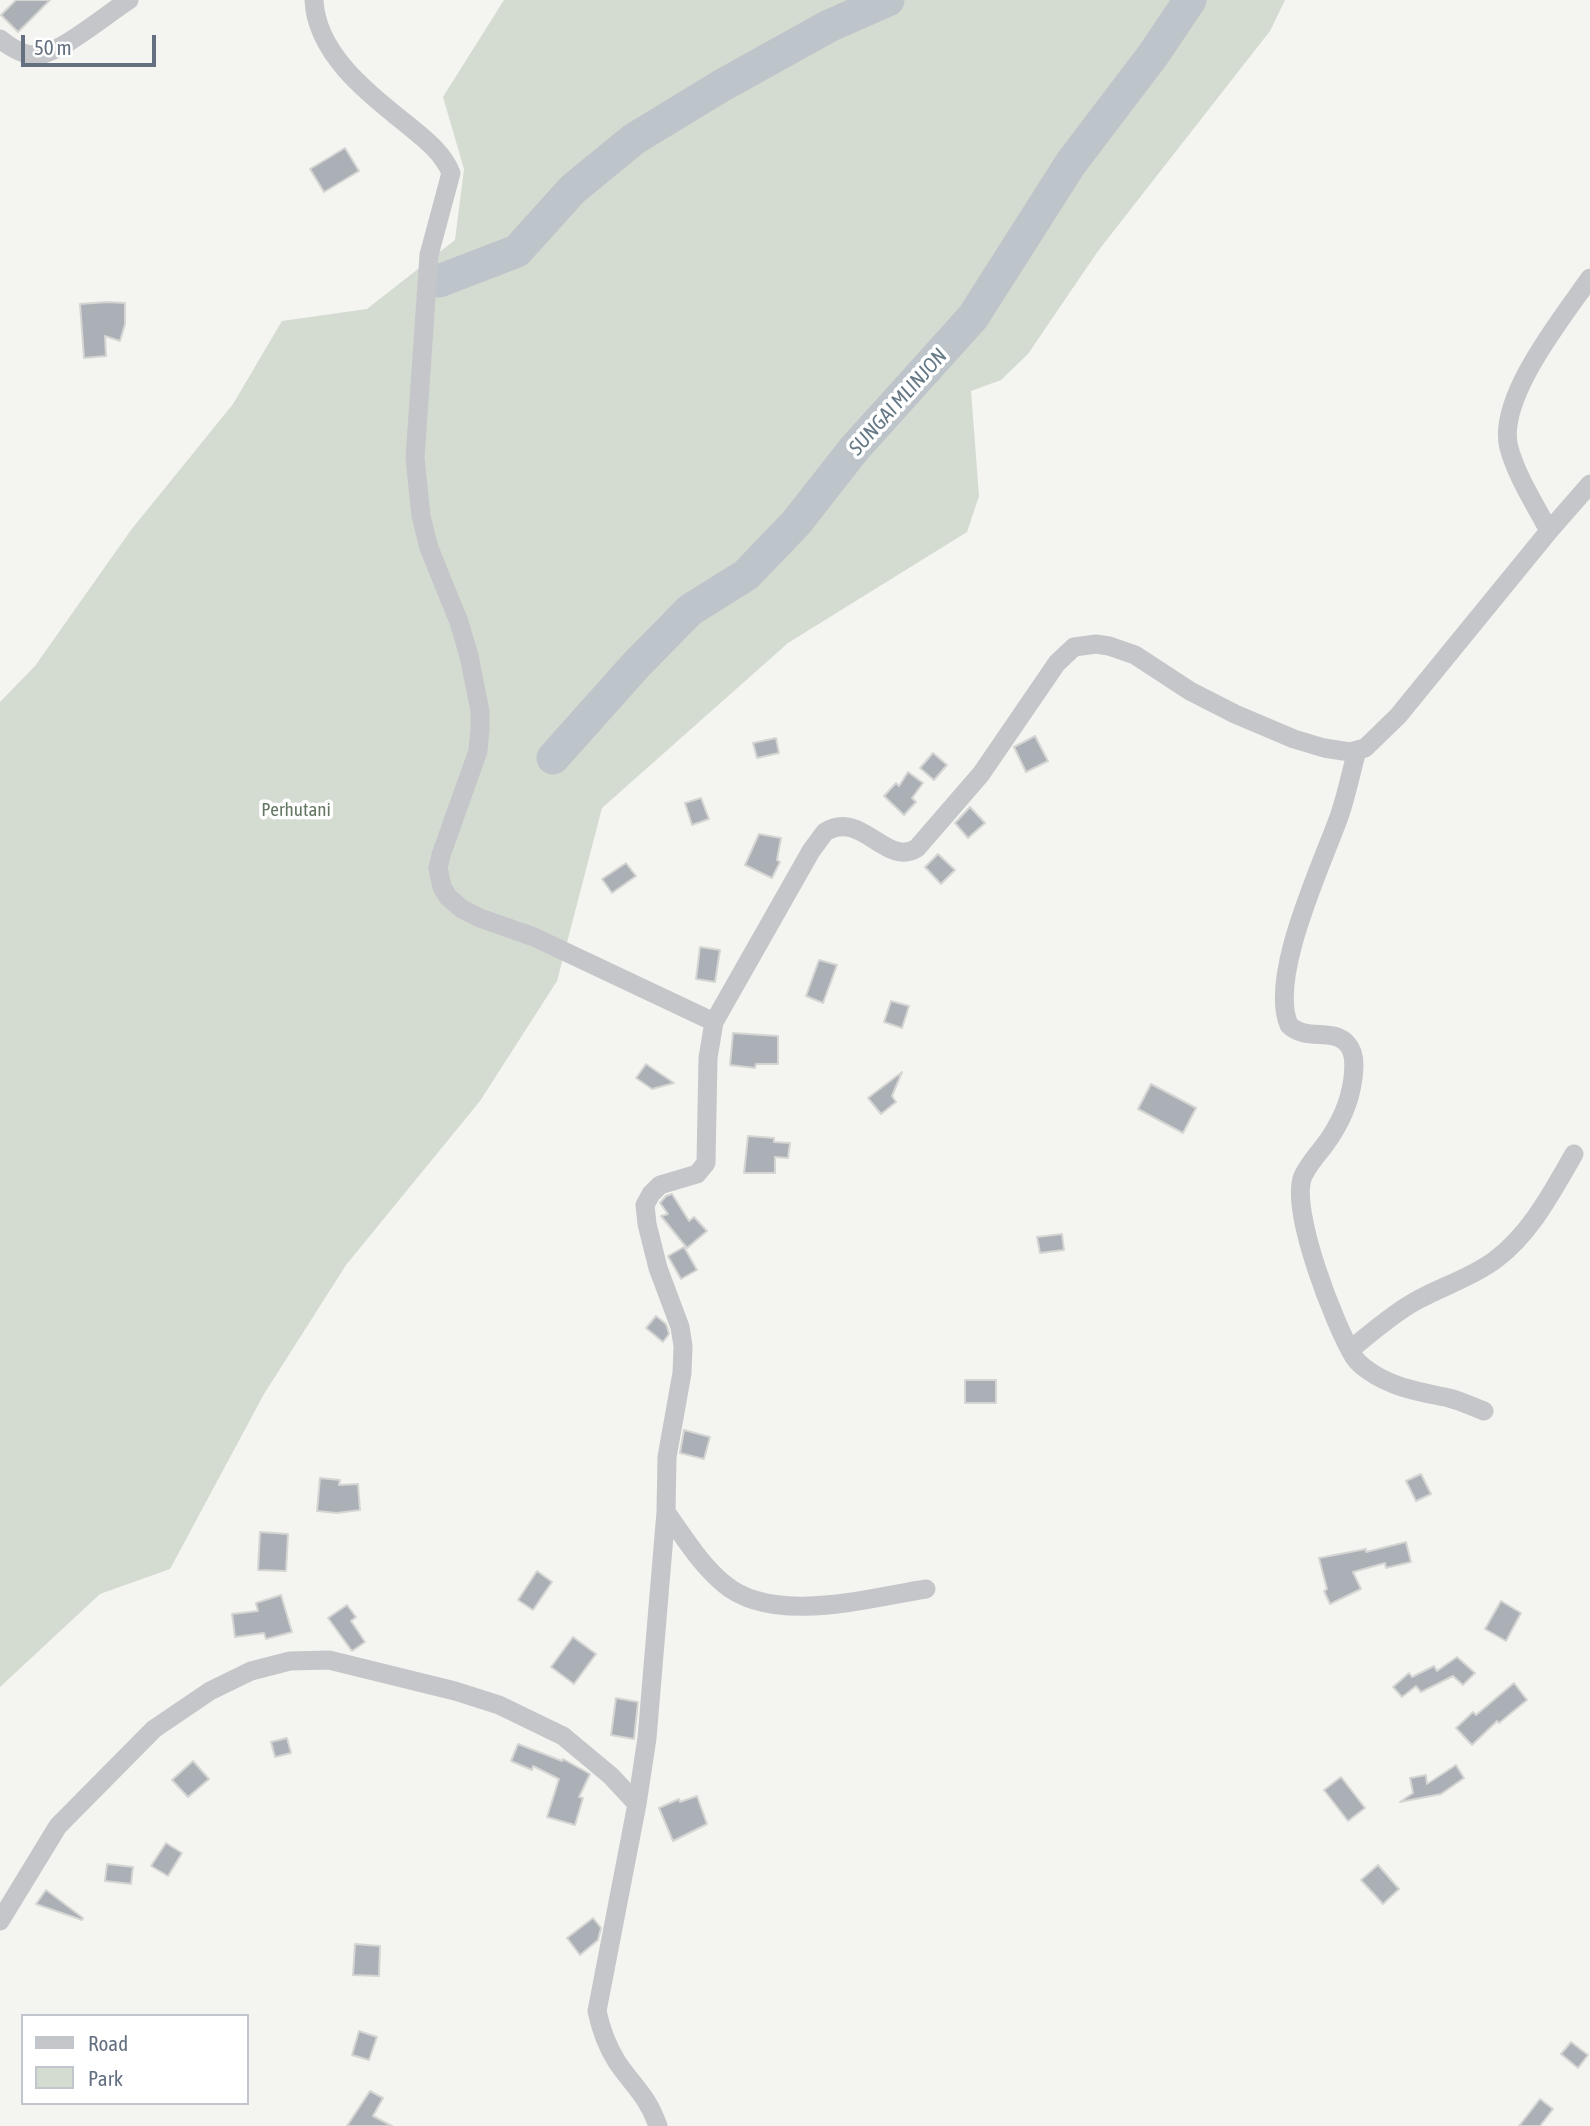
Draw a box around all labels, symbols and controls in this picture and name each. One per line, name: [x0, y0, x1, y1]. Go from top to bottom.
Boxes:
scale bar: [24, 21, 159, 65]
text: 50 m: [34, 35, 72, 59]
water label: SUNGAI MLINJON: [844, 344, 952, 460]
park label: Perhutani: [261, 799, 331, 821]
legend: [21, 2014, 248, 2105]
text: Road: [88, 2031, 128, 2055]
text: Park: [88, 2066, 123, 2090]

